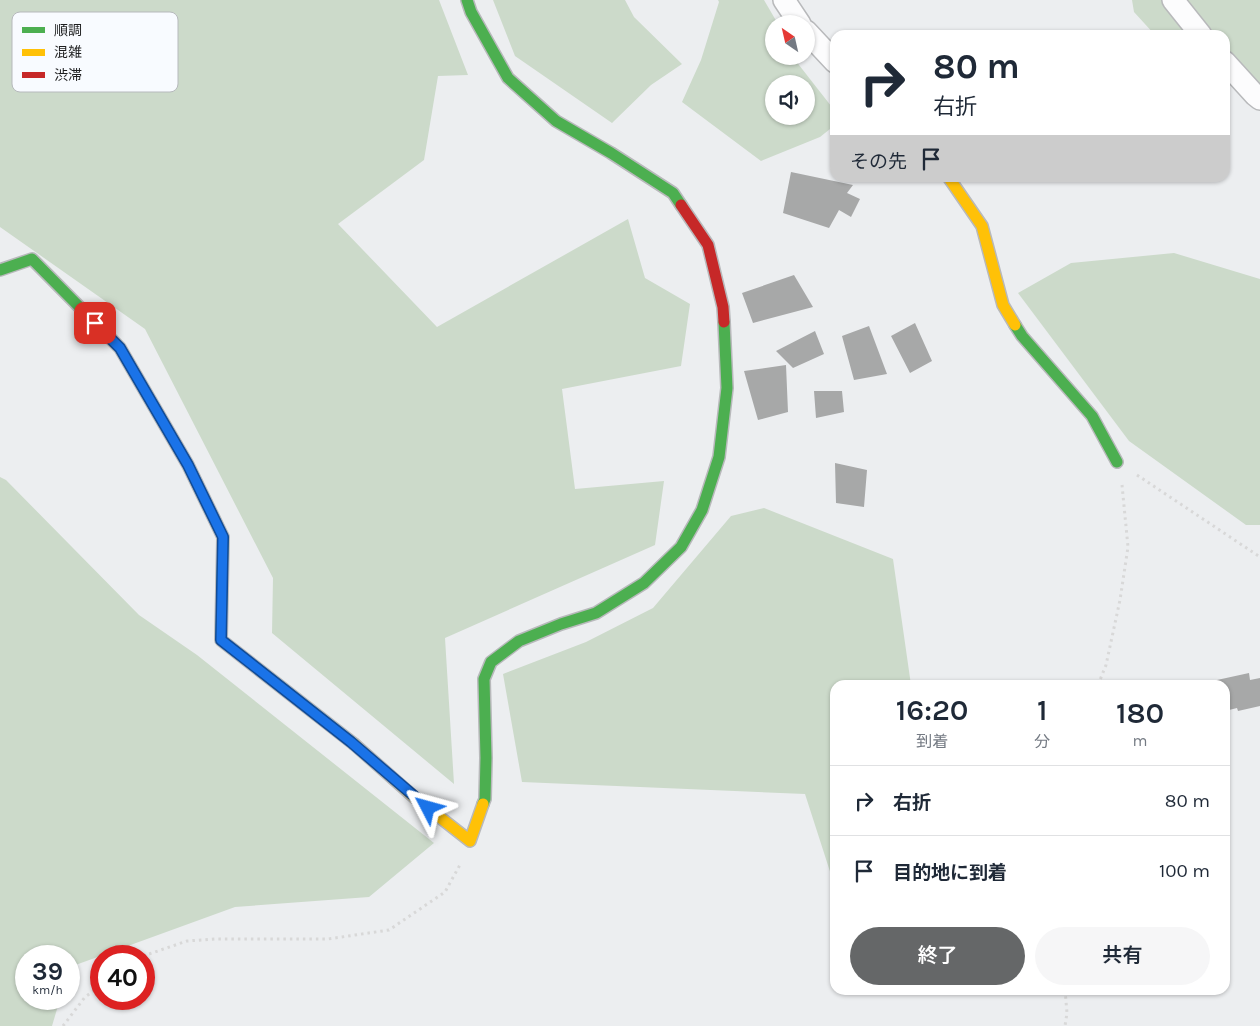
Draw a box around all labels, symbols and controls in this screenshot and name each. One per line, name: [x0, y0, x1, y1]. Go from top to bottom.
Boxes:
legend: [12, 12, 178, 92]
north arrow: [765, 15, 815, 65]
map controls: [765, 15, 815, 125]
text: 順調: [54, 22, 82, 39]
text: 混雑: [54, 44, 82, 61]
text: 80 m: [933, 46, 1020, 87]
icon: right: [850, 50, 915, 115]
text: 渋滞: [54, 67, 82, 84]
button: sound: [765, 75, 815, 125]
text: 右折: [933, 94, 977, 120]
icon: arrive: [917, 145, 945, 173]
text: その先: [850, 151, 907, 173]
pin: [74, 302, 116, 344]
icon: arrive: [81, 309, 109, 337]
text: 16:20: [896, 692, 969, 728]
text: 1: [1037, 692, 1047, 728]
text: 180: [1116, 695, 1164, 731]
text: m: [1133, 731, 1148, 750]
text: 到着: [916, 732, 948, 751]
text: 分: [1034, 732, 1050, 751]
position arrow: [401, 781, 453, 833]
icon: right: [850, 787, 878, 815]
text: 80 m: [1165, 790, 1210, 812]
text: 右折: [893, 792, 931, 814]
icon: arrive: [850, 857, 878, 885]
text: 100 m: [1159, 860, 1210, 882]
text: 目的地に到着: [893, 862, 1007, 884]
button: 終了: [850, 927, 1025, 985]
button: 共有: [1035, 927, 1210, 985]
speed limit sign: 40: [90, 945, 155, 1010]
text: 39: [32, 957, 63, 986]
text: km/h: [32, 983, 63, 997]

